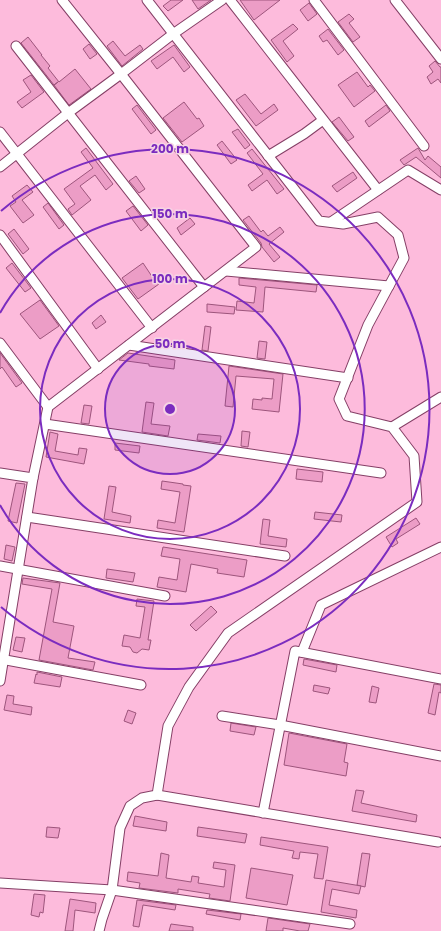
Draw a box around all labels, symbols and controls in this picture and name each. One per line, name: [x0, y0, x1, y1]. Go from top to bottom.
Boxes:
text: 200 m: [151, 140, 189, 157]
text: 150 m: [152, 205, 188, 222]
text: 100 m: [152, 270, 188, 287]
text: 50 m: [155, 335, 186, 352]
centre of rings: [163, 402, 177, 416]

